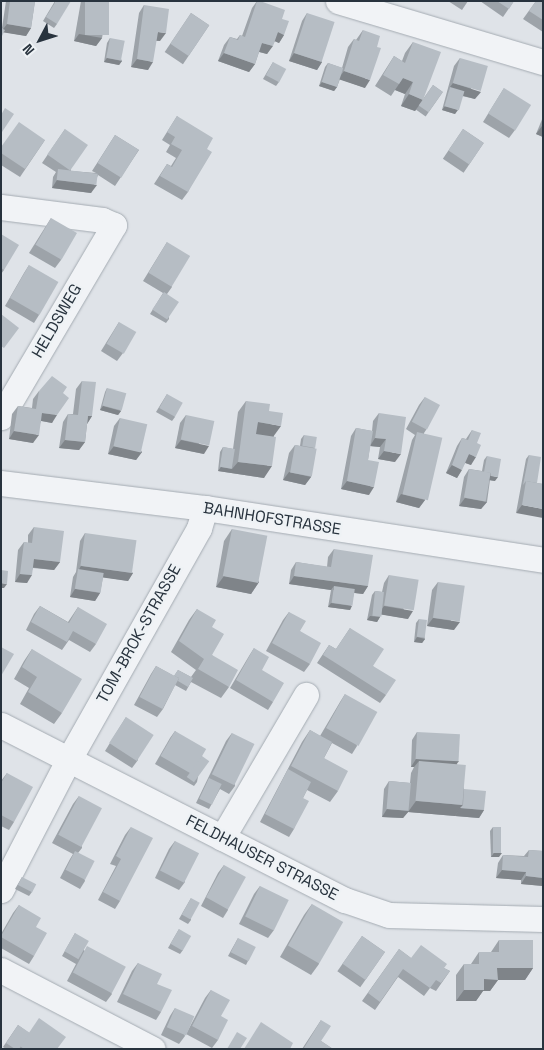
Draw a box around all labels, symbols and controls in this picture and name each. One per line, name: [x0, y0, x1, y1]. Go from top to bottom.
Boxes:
north arrow: [15, 15, 65, 65]
text: N: [19, 40, 38, 59]
street label: HELDSWEG: [28, 281, 86, 361]
street label: BAHNHOFSTRASSE: [202, 499, 342, 539]
street label: TOM-BROK-STRASSE: [93, 561, 185, 707]
street label: FELDHAUSER STRASSE: [183, 811, 341, 905]

